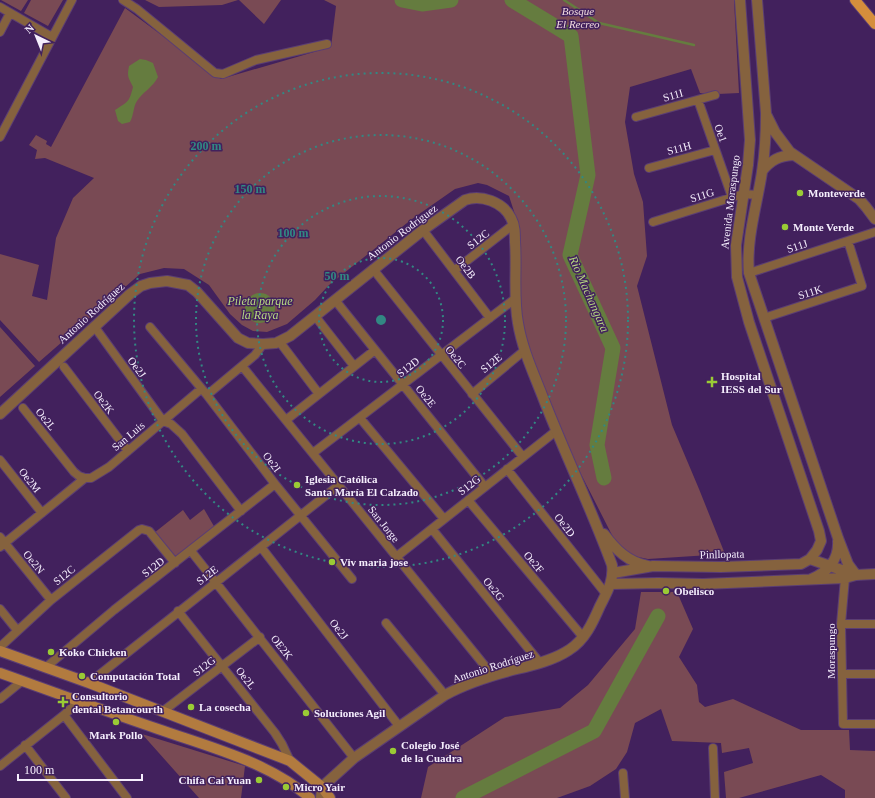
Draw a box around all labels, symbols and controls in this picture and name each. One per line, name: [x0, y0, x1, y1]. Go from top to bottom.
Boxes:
park label: Bosque El Recreo: [555, 5, 600, 30]
north arrow: [16, 16, 56, 56]
text: N: [22, 22, 36, 36]
street label: S11I: [662, 86, 685, 104]
street label: Oe1: [712, 122, 730, 144]
text: 200 m: [191, 139, 222, 153]
street label: S11H: [666, 139, 693, 157]
street label: Avenida Moraspungo: [718, 154, 742, 250]
text: 150 m: [235, 182, 266, 196]
street label: S11G: [688, 186, 716, 204]
place label: Monteverde: [808, 187, 865, 199]
marker: Monteverde: [795, 188, 805, 198]
street label: Antonio Rodríguez: [365, 202, 439, 262]
place label: Monte Verde: [793, 221, 854, 233]
marker: Monte Verde: [780, 222, 790, 232]
text: 100 m: [278, 226, 309, 240]
street label: S12C: [465, 227, 491, 251]
street label: S11J: [785, 237, 810, 255]
street label: Oe2B: [453, 253, 479, 281]
water label: Rio Machangara: [566, 253, 612, 334]
text: 50 m: [325, 269, 350, 283]
street label: Antonio Rodríguez: [56, 280, 127, 346]
street label: S11K: [796, 282, 824, 302]
water label: Pileta parque la Raya: [226, 294, 293, 322]
centre of rings: [374, 313, 388, 327]
street label: Oe2C: [443, 343, 469, 371]
street label: S12E: [478, 351, 504, 375]
street label: Oe2J: [126, 354, 149, 380]
street label: S12D: [394, 355, 422, 379]
place label: Hospital IESS del Sur: [721, 370, 782, 395]
marker: Hospital IESS del Sur: [706, 376, 718, 388]
street label: Oe2E: [413, 382, 439, 410]
street label: Oe2K: [91, 388, 117, 416]
street label: Oe2L: [33, 405, 59, 433]
street label: San Luis: [109, 419, 147, 453]
street label: Oe2I: [261, 450, 284, 475]
street label: Oe2M: [17, 465, 44, 495]
place label: Iglesia Católica Santa María El Calzado: [305, 473, 419, 498]
street label: S12G: [455, 473, 483, 497]
marker: Iglesia Católica Santa María El Calzado: [292, 480, 302, 490]
street label: San Jorge: [366, 504, 402, 545]
street label: Oe2D: [552, 511, 578, 539]
street label: Oe2N: [21, 548, 47, 576]
street label: Pinllopata: [700, 548, 745, 560]
street label: Oe2F: [522, 549, 546, 575]
street label: S12D: [139, 555, 167, 579]
place label: Viv maria jose: [340, 556, 408, 568]
marker: Viv maria jose: [327, 557, 337, 567]
street label: S12C: [51, 563, 77, 587]
street label: S12E: [194, 563, 220, 587]
street label: Oe2G: [481, 575, 507, 603]
place label: Obelisco: [674, 585, 715, 597]
marker: Obelisco: [661, 586, 671, 596]
street label: Oe2J: [327, 616, 351, 642]
street label: Moraspungo: [825, 623, 837, 679]
street label: OE2K: [269, 632, 295, 662]
place label: Koko Chicken: [59, 646, 127, 658]
marker: Koko Chicken: [46, 647, 56, 657]
street label: Antonio Rodríguez: [451, 647, 535, 685]
street label: S12G: [190, 654, 218, 678]
street label: Oe2L: [234, 664, 259, 692]
place label: Computación Total: [90, 670, 180, 682]
marker: Computación Total: [77, 671, 87, 681]
place label: Consultorio dental Betancourth: [72, 690, 163, 715]
marker: Consultorio dental Betancourth: [57, 696, 69, 708]
place label: La cosecha: [199, 701, 251, 713]
marker: La cosecha: [186, 702, 196, 712]
place label: Soluciones Agil: [314, 707, 385, 719]
marker: Soluciones Agil: [301, 708, 311, 718]
marker: Mark Pollo: [111, 717, 121, 727]
place label: Mark Pollo: [89, 729, 143, 741]
place label: Colegio José de la Cuadra: [401, 739, 463, 764]
marker: Colegio José de la Cuadra: [388, 746, 398, 756]
scale bar: [18, 756, 142, 782]
text: 100 m: [24, 763, 55, 777]
place label: Chifa Cai Yuan: [178, 774, 251, 786]
marker: Chifa Cai Yuan: [254, 775, 264, 785]
place label: Micro Yair: [294, 781, 345, 793]
marker: Micro Yair: [281, 782, 291, 792]

